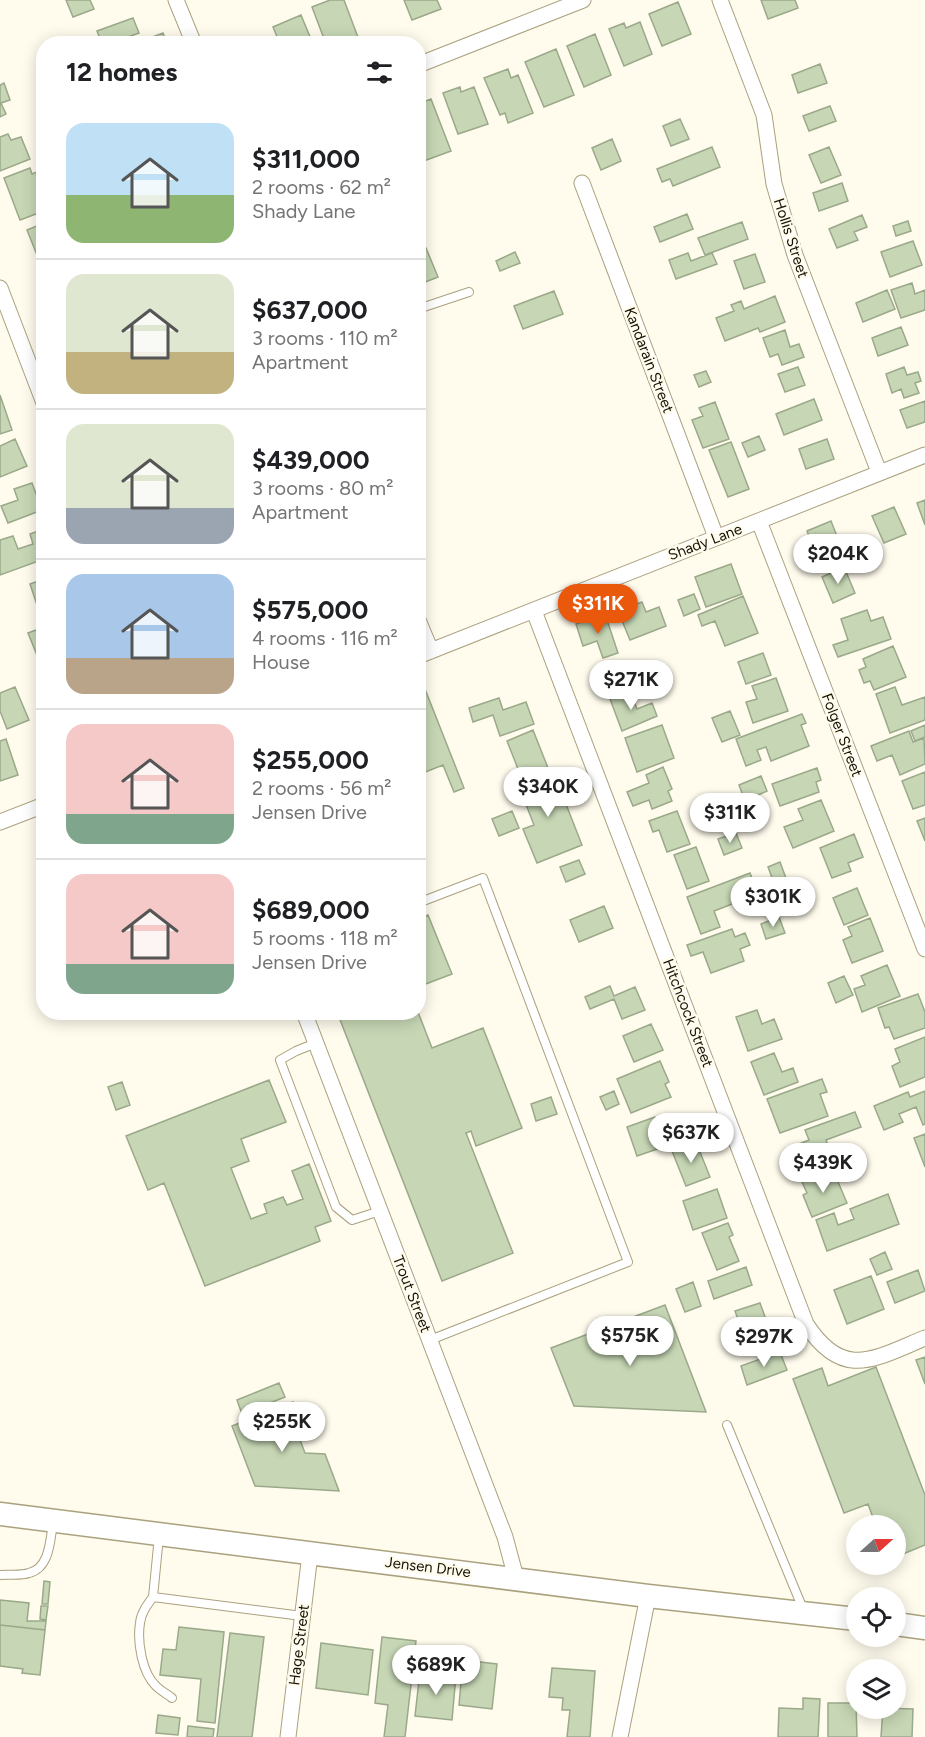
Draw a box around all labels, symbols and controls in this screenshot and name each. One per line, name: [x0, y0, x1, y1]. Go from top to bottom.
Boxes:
text: 12 homes: [66, 56, 177, 88]
icon: filters: [363, 56, 396, 89]
text: $311,000: [252, 143, 360, 175]
icon: home: [114, 147, 186, 219]
text: 2 rooms · 62 m²: [252, 175, 391, 199]
street label: Hollis Street: [770, 196, 812, 280]
text: Shady Lane: [252, 199, 356, 223]
text: $637,000: [252, 294, 368, 326]
icon: home: [114, 298, 186, 370]
street label: Kandarain Street: [621, 305, 678, 416]
text: 3 rooms · 110 m²: [252, 326, 398, 350]
text: Apartment: [252, 350, 349, 374]
text: $439,000: [252, 444, 370, 476]
icon: home: [114, 448, 186, 520]
text: 3 rooms · 80 m²: [252, 476, 393, 500]
text: Apartment: [252, 500, 349, 524]
street label: Shady Lane: [666, 520, 744, 564]
pin: $204K: [796, 534, 880, 585]
text: $204K: [807, 541, 869, 565]
pin: $311K: [556, 584, 640, 635]
text: $311K: [572, 591, 624, 615]
text: $575,000: [252, 594, 368, 626]
icon: home: [114, 598, 186, 670]
text: 4 rooms · 116 m²: [252, 626, 398, 650]
text: House: [252, 650, 310, 674]
pin: $271K: [589, 660, 673, 711]
text: $271K: [603, 667, 659, 691]
street label: Folger Street: [818, 691, 866, 780]
text: $255,000: [252, 744, 369, 776]
icon: home: [114, 748, 186, 820]
pin: $340K: [506, 767, 590, 818]
text: $340K: [517, 774, 579, 798]
text: 2 rooms · 56 m²: [252, 776, 391, 800]
pin: $311K: [688, 793, 772, 844]
text: Jensen Drive: [252, 800, 367, 824]
text: $311K: [704, 800, 756, 824]
pin: $301K: [731, 877, 815, 928]
text: $301K: [745, 884, 801, 908]
text: $689,000: [252, 894, 370, 926]
icon: home: [114, 898, 186, 970]
text: 5 rooms · 118 m²: [252, 926, 398, 950]
text: Jensen Drive: [252, 950, 367, 974]
street label: Hitchcock Street: [659, 956, 717, 1070]
pin: $637K: [649, 1113, 733, 1164]
text: $637K: [662, 1120, 720, 1144]
pin: $439K: [781, 1143, 865, 1194]
text: $439K: [793, 1150, 853, 1174]
street label: Trout Street: [389, 1253, 435, 1335]
pin: $575K: [588, 1316, 672, 1367]
pin: $297K: [722, 1317, 806, 1368]
text: $575K: [601, 1323, 659, 1347]
text: $297K: [735, 1324, 793, 1348]
pin: $255K: [240, 1402, 324, 1453]
text: $255K: [252, 1409, 312, 1433]
north arrow: [846, 1515, 906, 1575]
map controls: [846, 1515, 906, 1719]
street label: Jensen Drive: [384, 1553, 472, 1581]
button: locate: [846, 1587, 906, 1647]
street label: Hage Street: [285, 1603, 313, 1687]
pin: $689K: [394, 1645, 478, 1696]
text: $689K: [406, 1652, 466, 1676]
button: layers: [846, 1659, 906, 1719]

